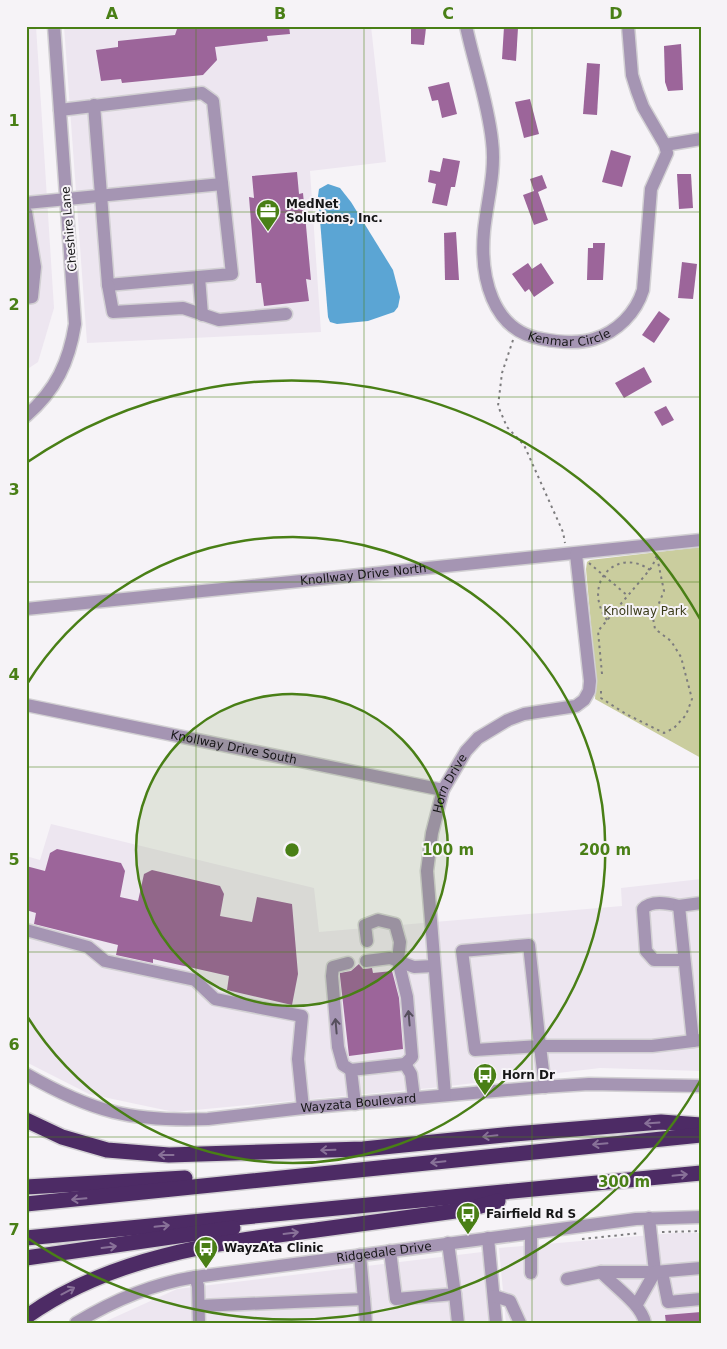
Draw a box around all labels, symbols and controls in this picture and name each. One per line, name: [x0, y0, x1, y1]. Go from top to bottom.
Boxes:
text: A: [106, 4, 119, 23]
text: B: [274, 4, 286, 23]
text: C: [442, 4, 454, 23]
text: D: [609, 4, 623, 23]
text: 1: [8, 111, 20, 130]
street label: Cheshire Lane: [58, 186, 80, 272]
place label: MedNet Solutions, Inc.: [286, 197, 383, 225]
office icon: MedNet Solutions, Inc.: [255, 198, 281, 232]
text: 2: [8, 295, 20, 314]
street label: Kenmar Circle: [526, 326, 613, 349]
text: 3: [8, 480, 20, 499]
street label: Knollway Drive North: [299, 561, 427, 588]
park label: Knollway Park: [603, 604, 687, 618]
text: 4: [8, 665, 20, 684]
street label: Knollway Drive South: [169, 728, 298, 767]
street label: Horn Drive: [430, 751, 470, 815]
centre of rings: [283, 841, 301, 859]
text: 100 m: [422, 841, 474, 859]
text: 200 m: [579, 841, 631, 859]
text: 5: [8, 850, 20, 869]
one-way arrow: [404, 1010, 414, 1026]
one-way arrow: [332, 1019, 341, 1035]
text: 6: [8, 1035, 20, 1054]
bus stop icon: Horn Dr: [472, 1062, 498, 1096]
place label: Horn Dr: [502, 1068, 555, 1082]
street label: Wayzata Boulevard: [300, 1091, 417, 1115]
one-way arrow: [644, 1118, 660, 1127]
one-way arrow: [482, 1131, 498, 1141]
one-way arrow: [592, 1139, 608, 1149]
one-way arrow: [321, 1146, 337, 1155]
one-way arrow: [158, 1150, 174, 1160]
one-way arrow: [431, 1157, 447, 1167]
one-way arrow: [671, 1170, 687, 1180]
text: 300 m: [598, 1173, 650, 1191]
one-way arrow: [72, 1194, 88, 1204]
bus stop icon: Fairfield Rd S: [455, 1201, 481, 1235]
place label: Fairfield Rd S: [486, 1207, 576, 1221]
text: 7: [8, 1220, 20, 1239]
one-way arrow: [154, 1221, 170, 1231]
one-way arrow: [283, 1228, 299, 1238]
bus stop icon: WayzAta Clinic: [193, 1235, 219, 1269]
street label: Ridgedale Drive: [336, 1239, 432, 1265]
place label: WayzAta Clinic: [224, 1241, 323, 1255]
one-way arrow: [101, 1242, 117, 1252]
one-way arrow: [60, 1286, 74, 1296]

